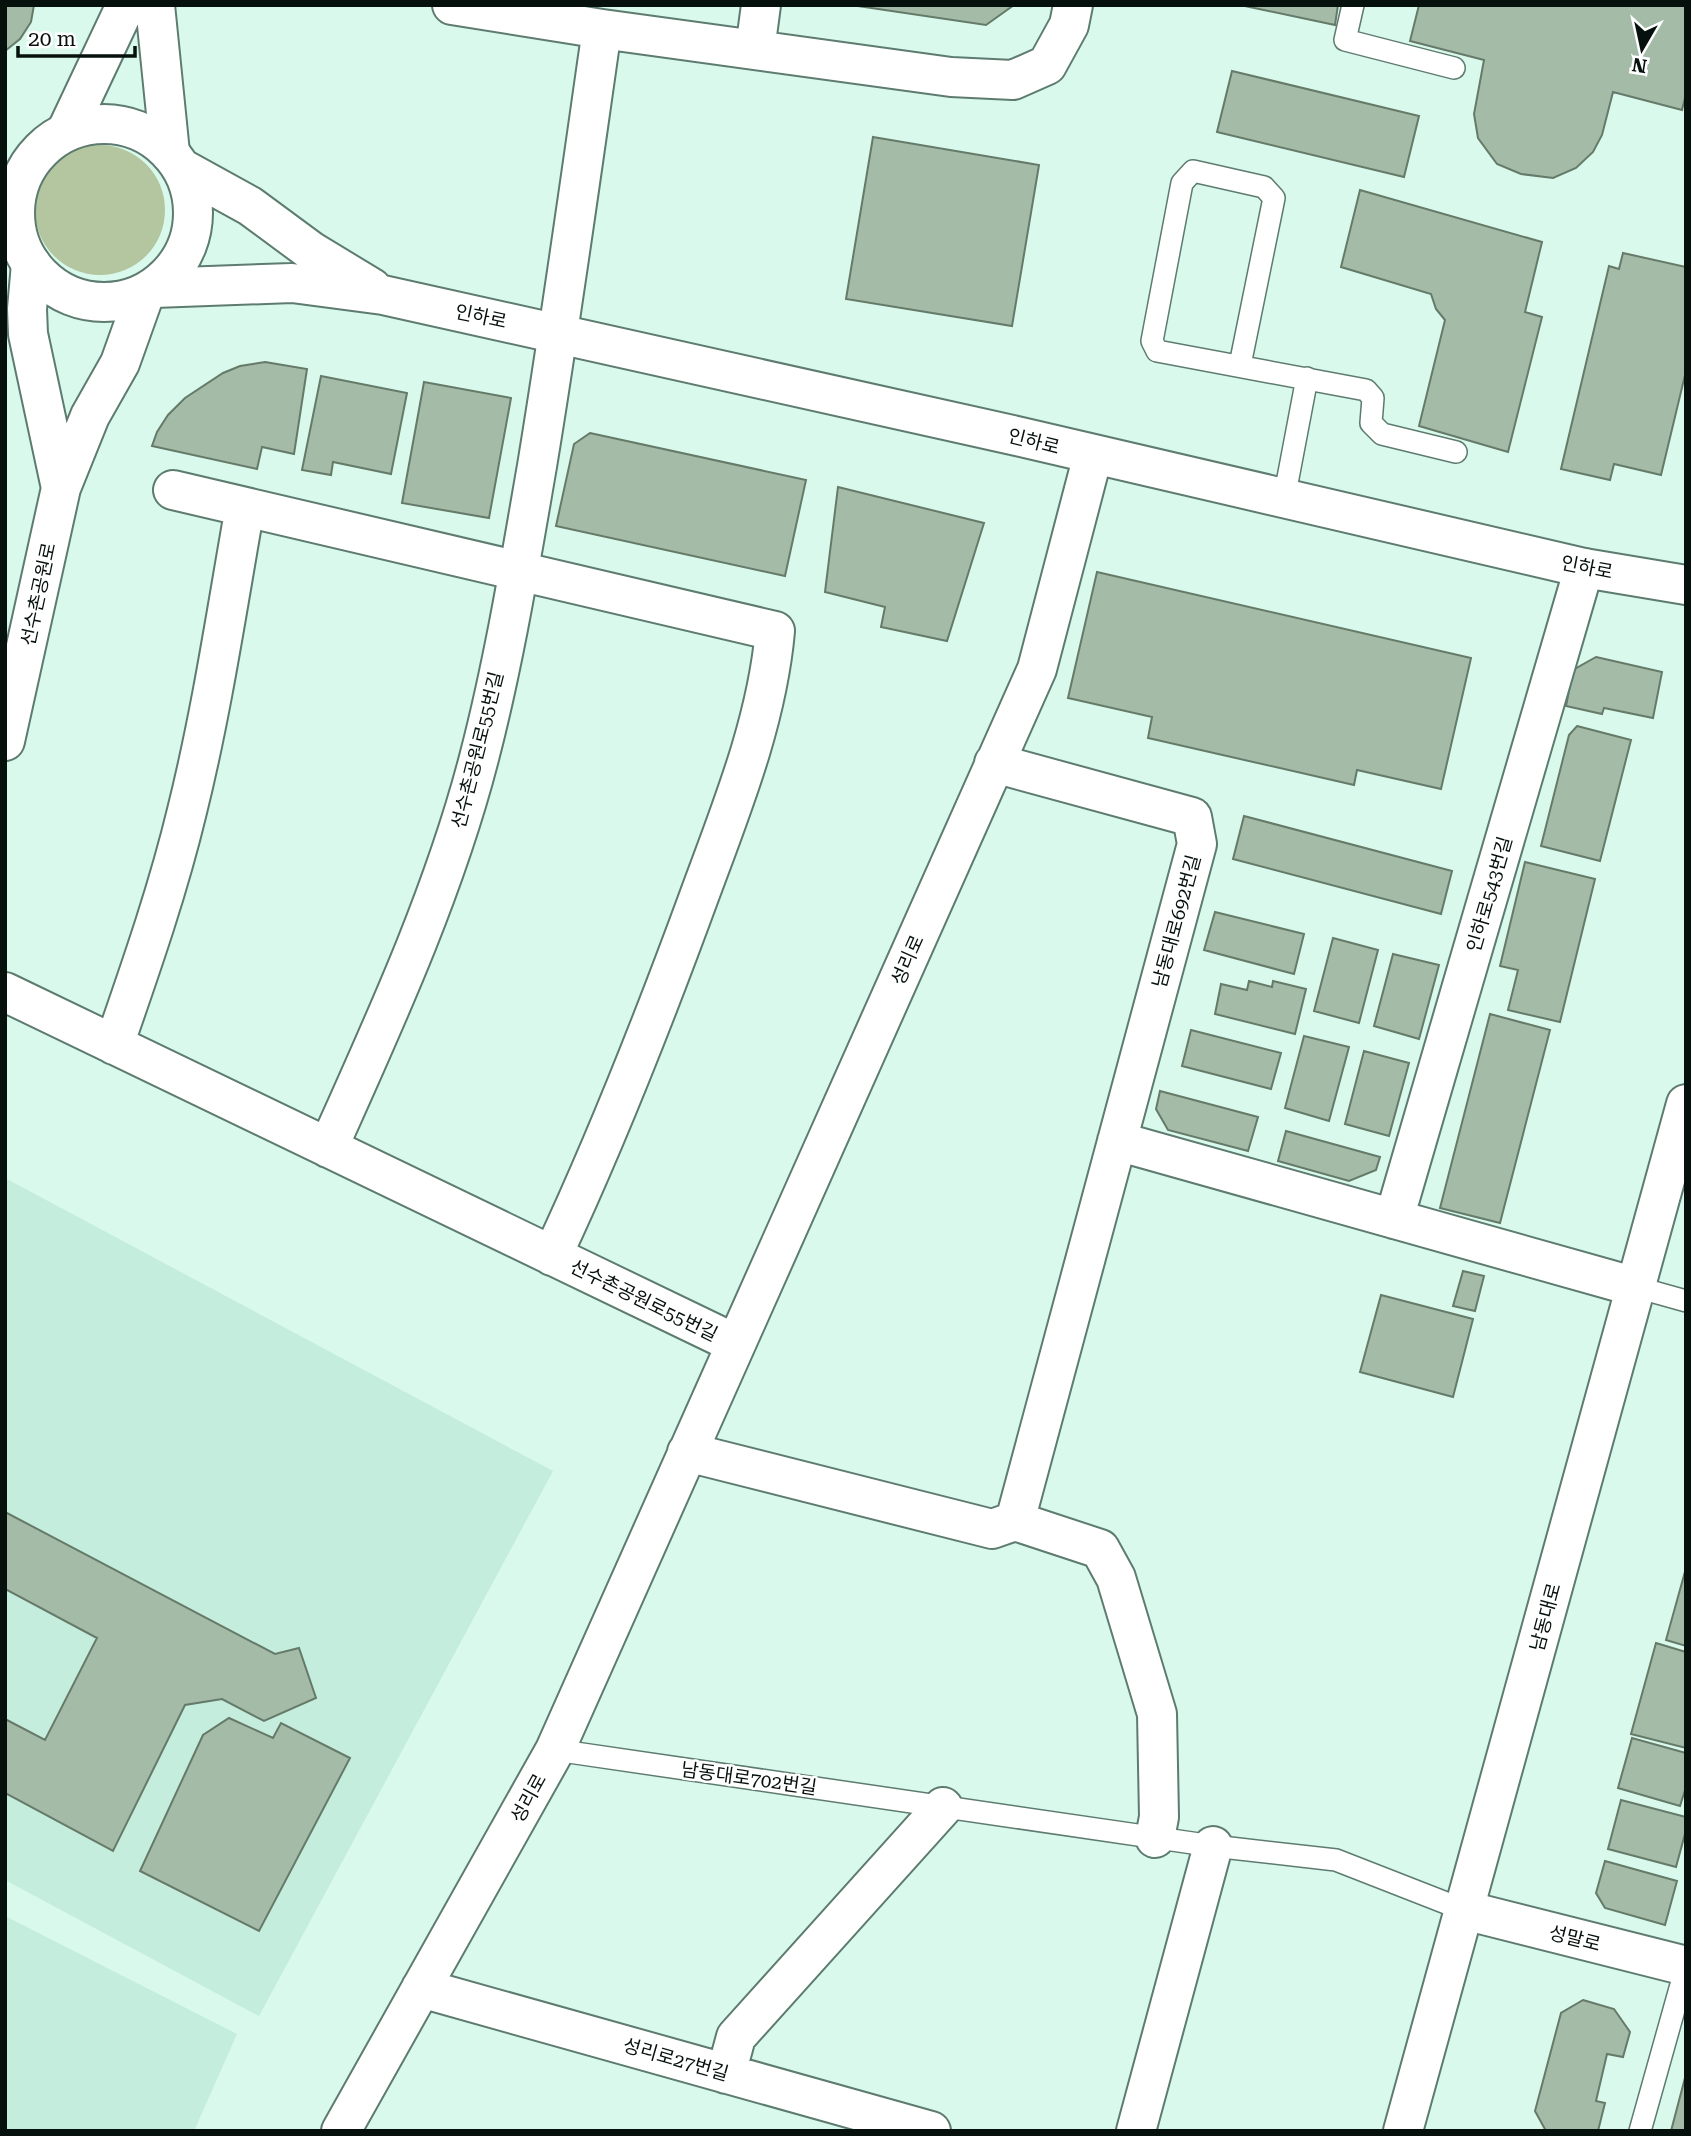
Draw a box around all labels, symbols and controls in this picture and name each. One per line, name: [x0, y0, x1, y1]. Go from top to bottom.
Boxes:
scale bar: [18, 14, 135, 58]
north arrow: [1607, 14, 1677, 84]
text: 20 m: [28, 27, 76, 51]
text: N: [1630, 53, 1648, 78]
street label: 인하로: [453, 300, 509, 333]
street label: 인하로: [1006, 424, 1062, 459]
street label: 선수촌공원로: [16, 540, 61, 648]
street label: 인하로: [1559, 551, 1615, 584]
street label: 선수촌공원로55번길: [447, 669, 508, 831]
street label: 인하로543번길: [1462, 834, 1517, 955]
street label: 남동대로692번길: [1148, 852, 1205, 990]
street label: 성리로: [886, 932, 929, 989]
street label: 선수촌공원로55번길: [566, 1255, 721, 1346]
street label: 남동대로: [1525, 1580, 1566, 1654]
street label: 남동대로702번길: [680, 1758, 818, 1799]
street label: 성리로: [506, 1770, 551, 1827]
street label: 성말로: [1547, 1921, 1603, 1956]
street label: 성리로27번길: [620, 2033, 731, 2086]

